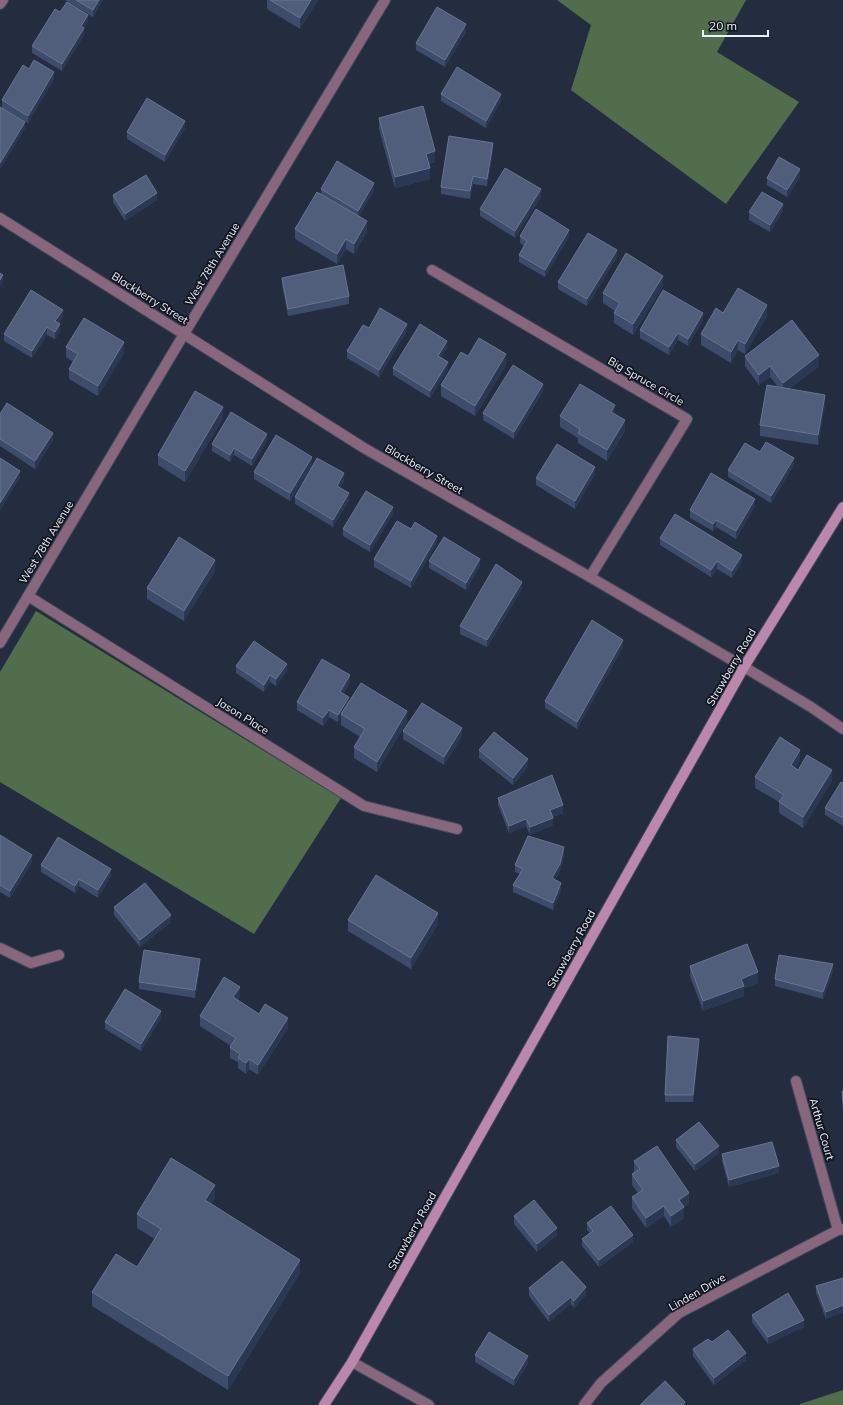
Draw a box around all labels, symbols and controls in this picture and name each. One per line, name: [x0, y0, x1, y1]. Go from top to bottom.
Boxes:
scale bar: [703, 12, 768, 38]
text: 20 m: [709, 18, 737, 33]
street label: West 78th Avenue: [182, 220, 242, 308]
street label: Blackberry Street: [109, 269, 191, 327]
street label: Big Spruce Circle: [605, 354, 687, 408]
street label: Blackberry Street: [382, 441, 466, 497]
street label: West 78th Avenue: [16, 498, 76, 586]
street label: Strawberry Road: [703, 626, 759, 708]
street label: Jason Place: [214, 694, 272, 738]
street label: Strawberry Road: [544, 907, 598, 991]
street label: Arthur Court: [806, 1096, 838, 1162]
street label: Strawberry Road: [385, 1189, 439, 1273]
street label: Linden Drive: [666, 1270, 728, 1314]

